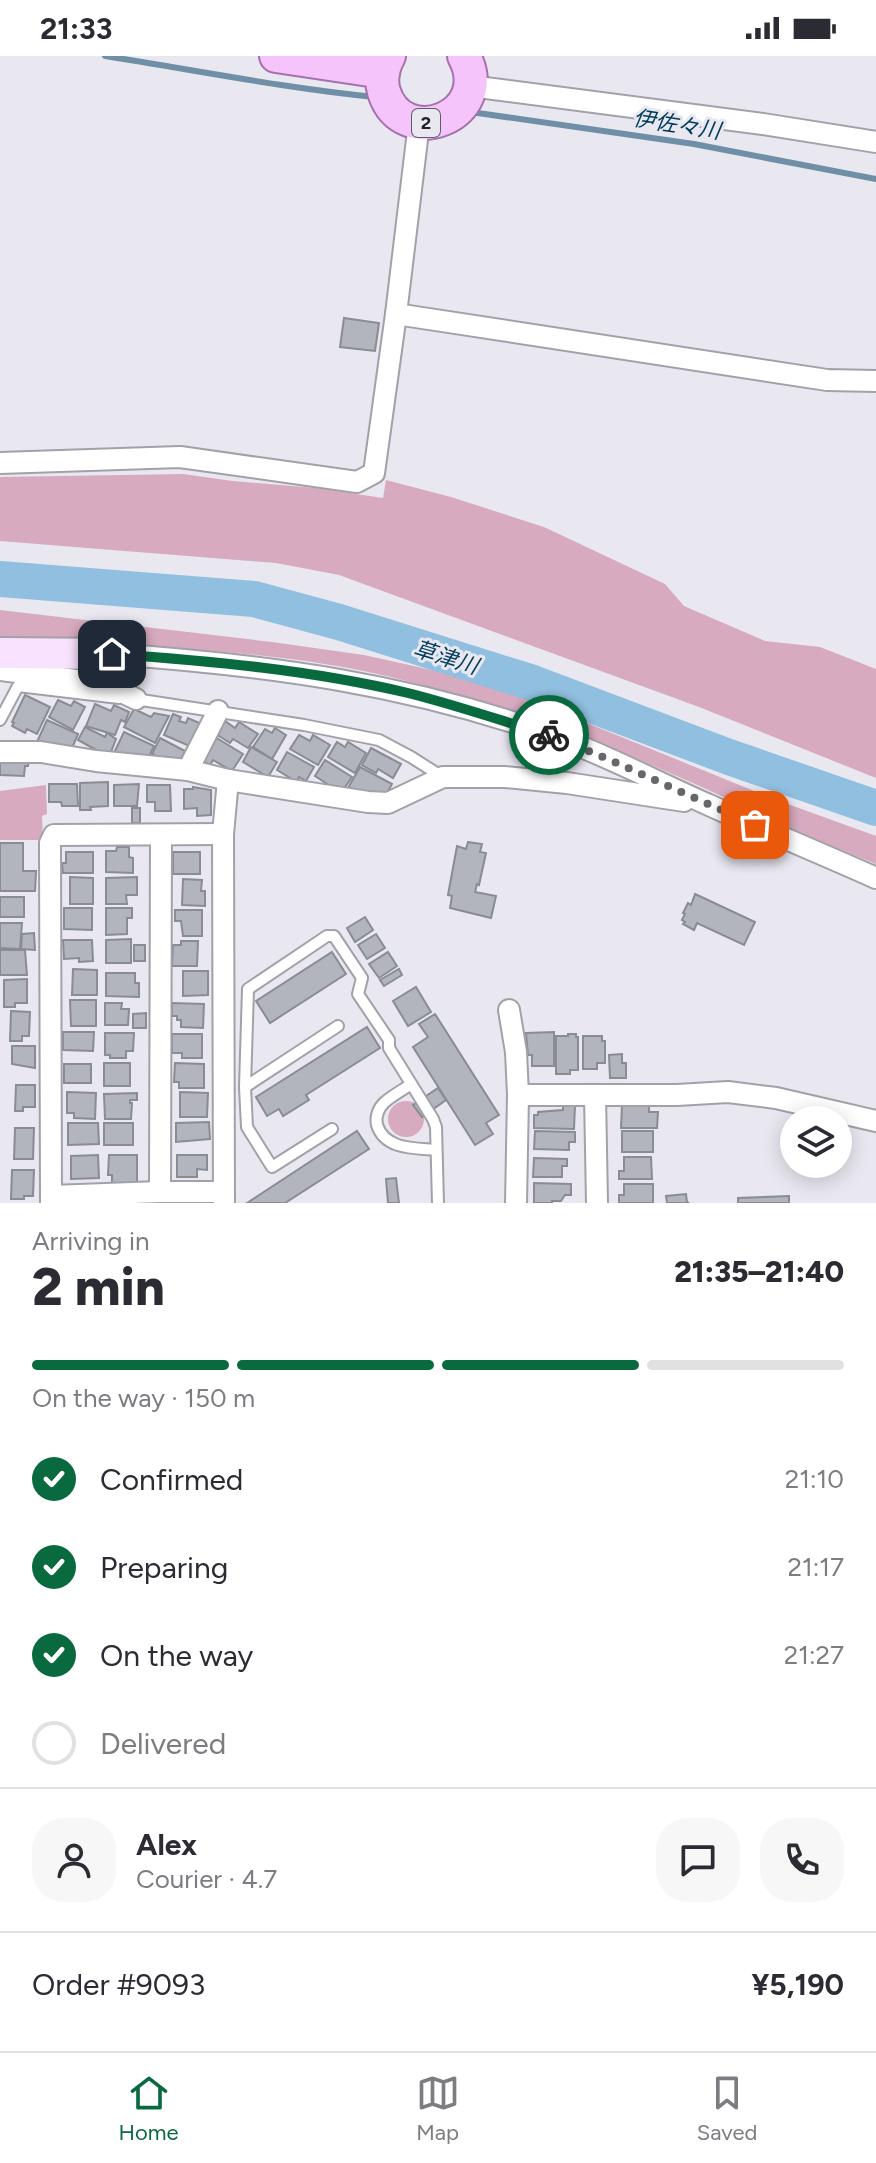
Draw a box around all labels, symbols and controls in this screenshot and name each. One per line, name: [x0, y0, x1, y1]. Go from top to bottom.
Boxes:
text: 21:33: [40, 10, 112, 47]
water label: 伊佐々川: [631, 104, 724, 145]
road number: 2: [412, 109, 440, 137]
pin: [78, 620, 146, 688]
icon: home: [90, 632, 134, 676]
water label: 草津川: [410, 635, 483, 681]
courier: [509, 695, 589, 775]
icon: bike: [527, 713, 571, 757]
pin: [721, 791, 789, 859]
icon: bag: [733, 803, 777, 847]
map controls: [780, 1106, 852, 1178]
button: layers: [780, 1106, 852, 1178]
text: Arriving in: [32, 1225, 150, 1257]
text: 21:35–21:40: [674, 1253, 844, 1290]
text: 2 min: [32, 1256, 165, 1318]
text: On the way · 150 m: [32, 1382, 255, 1414]
icon: check: [32, 1457, 76, 1501]
text: Confirmed: [100, 1461, 243, 1498]
text: 21:10: [785, 1463, 844, 1495]
icon: check: [32, 1545, 76, 1589]
text: Preparing: [100, 1549, 228, 1586]
text: 21:17: [787, 1551, 844, 1583]
icon: check: [32, 1633, 76, 1677]
text: On the way: [100, 1637, 253, 1674]
text: 21:27: [784, 1639, 844, 1671]
text: Delivered: [100, 1725, 226, 1762]
button: person: [32, 1818, 116, 1902]
button: chat: [656, 1818, 740, 1902]
button: phone: [760, 1818, 844, 1902]
text: Alex: [136, 1826, 197, 1863]
text: Courier · 4.7: [136, 1863, 277, 1895]
text: Order #9093: [32, 1966, 205, 2003]
text: ¥5,190: [751, 1966, 844, 2003]
tab: Home: [119, 2071, 179, 2146]
tab: Map: [416, 2071, 460, 2146]
tab: Saved: [697, 2071, 757, 2146]

